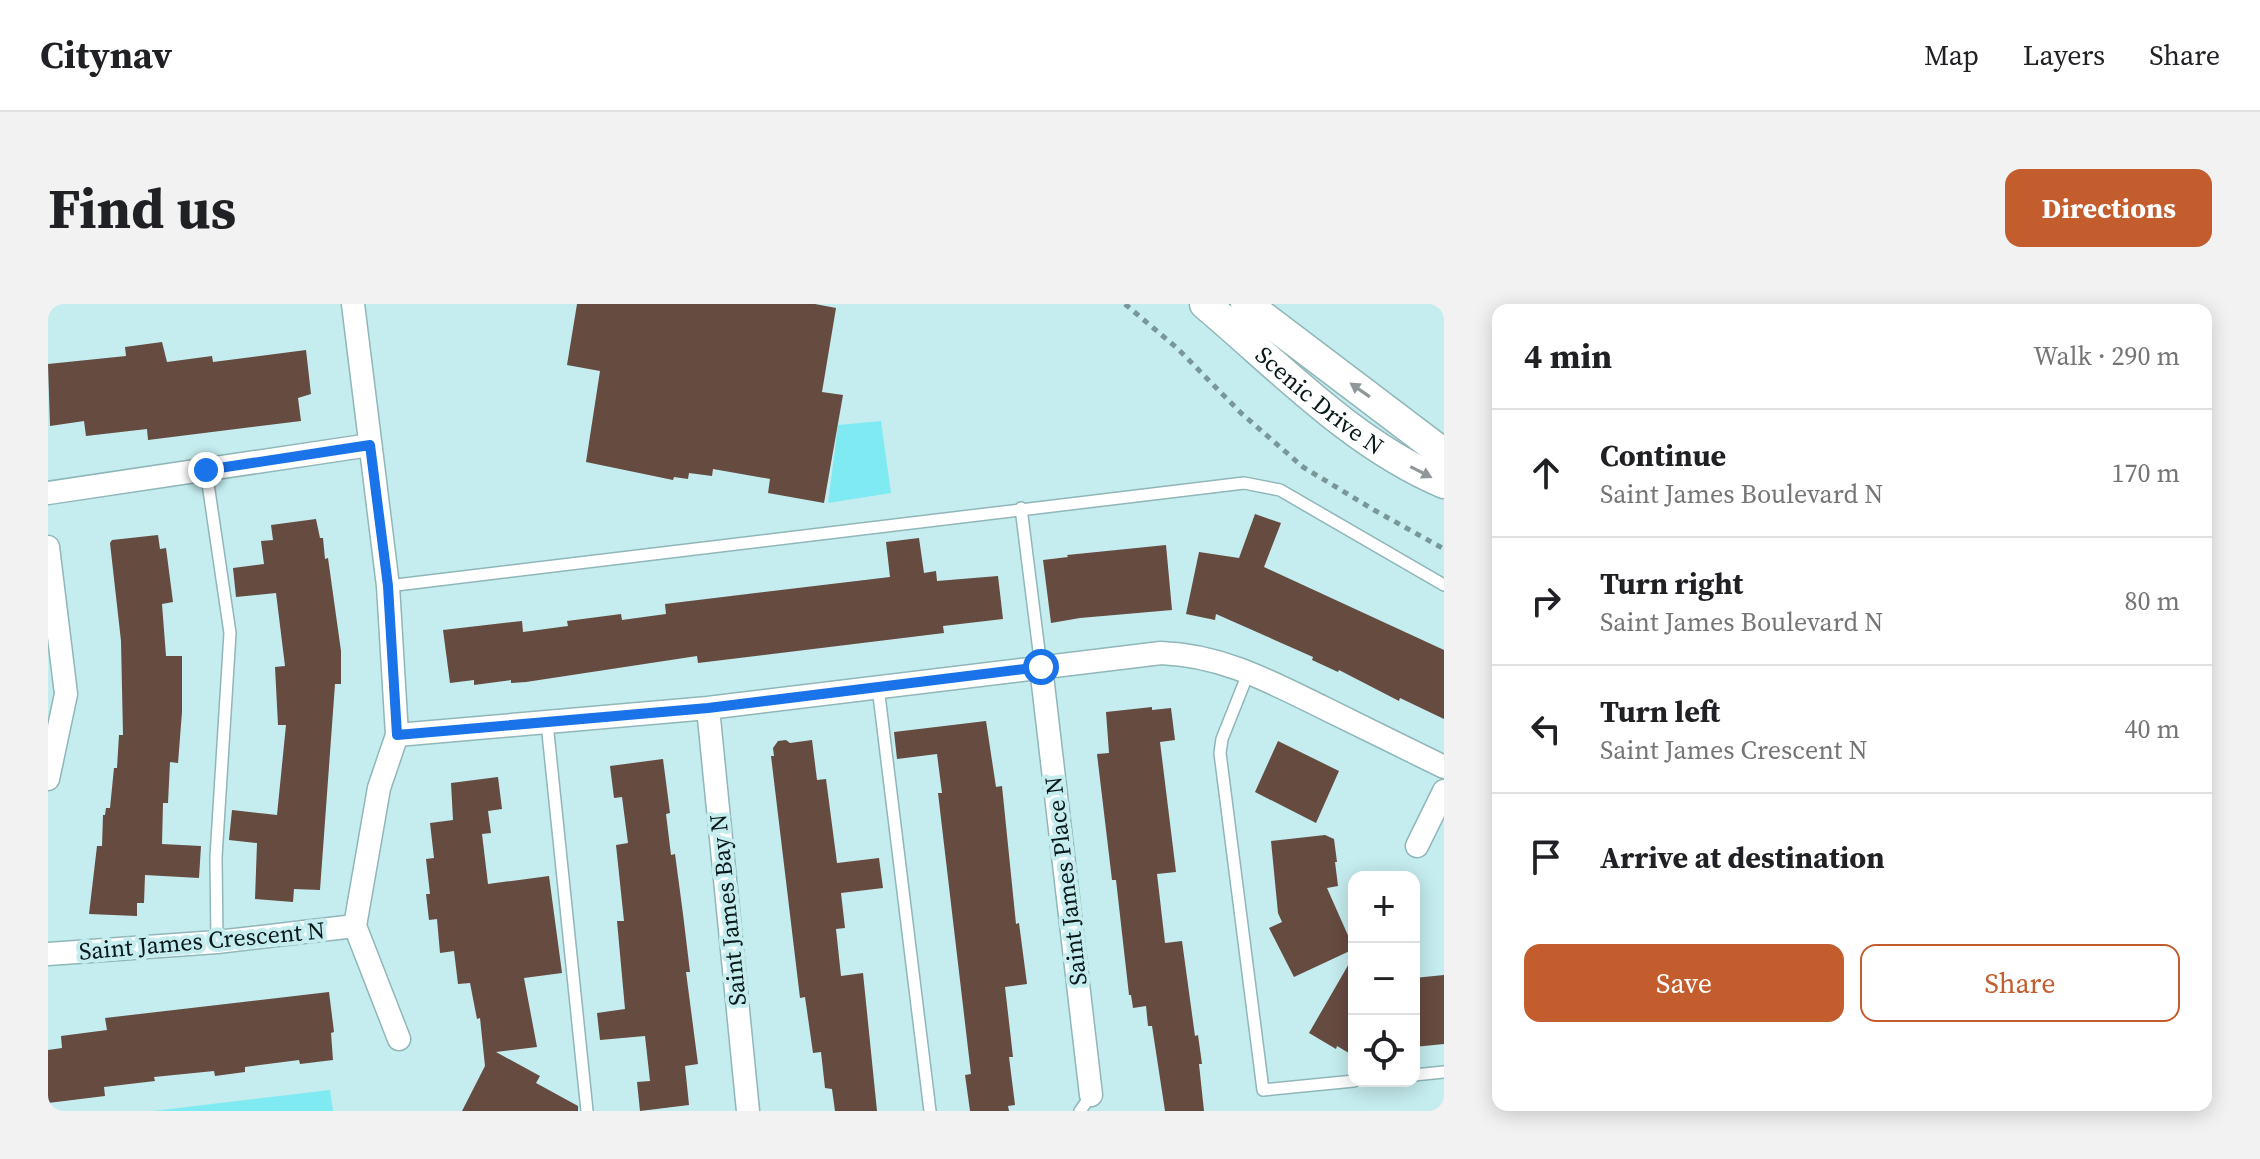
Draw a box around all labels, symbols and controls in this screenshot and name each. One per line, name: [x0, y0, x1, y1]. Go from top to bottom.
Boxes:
text: Citynav: [40, 29, 172, 81]
text: Map: [1924, 36, 1979, 74]
text: Layers: [2023, 36, 2105, 74]
text: Share: [2149, 36, 2220, 74]
button: Directions: [2005, 169, 2212, 247]
text: Find us: [48, 170, 236, 247]
text: 4 min: [1524, 333, 1612, 379]
text: Walk · 290 m: [2033, 338, 2180, 374]
street label: Scenic Drive N: [1248, 339, 1390, 462]
one-way arrow: [1349, 383, 1370, 398]
text: Continue: [1600, 435, 1726, 476]
icon: ahead: [1524, 451, 1568, 495]
route end: [188, 452, 224, 488]
text: 170 m: [2112, 455, 2180, 491]
one-way arrow: [1409, 466, 1432, 479]
text: Saint James Boulevard N: [1600, 476, 1883, 512]
text: Turn right: [1600, 563, 1743, 604]
icon: right: [1524, 579, 1568, 623]
text: 80 m: [2125, 583, 2180, 619]
text: Saint James Boulevard N: [1600, 604, 1883, 640]
route start: [1023, 649, 1059, 685]
text: Turn left: [1600, 691, 1720, 732]
icon: left: [1524, 707, 1568, 751]
text: 40 m: [2125, 711, 2180, 747]
text: Saint James Crescent N: [1600, 732, 1868, 768]
street label: Saint James Place N: [1036, 775, 1095, 987]
street label: Saint James Bay N: [701, 813, 754, 1007]
icon: arrive: [1524, 835, 1568, 879]
text: Arrive at destination: [1600, 837, 1885, 878]
map controls: [1348, 871, 1420, 1087]
button: +: [1348, 871, 1420, 943]
street label: Saint James Crescent N: [78, 913, 326, 968]
button: −: [1348, 943, 1420, 1015]
button: Save: [1524, 944, 1844, 1022]
button: Share: [1860, 944, 2180, 1022]
button: locate: [1348, 1015, 1420, 1087]

